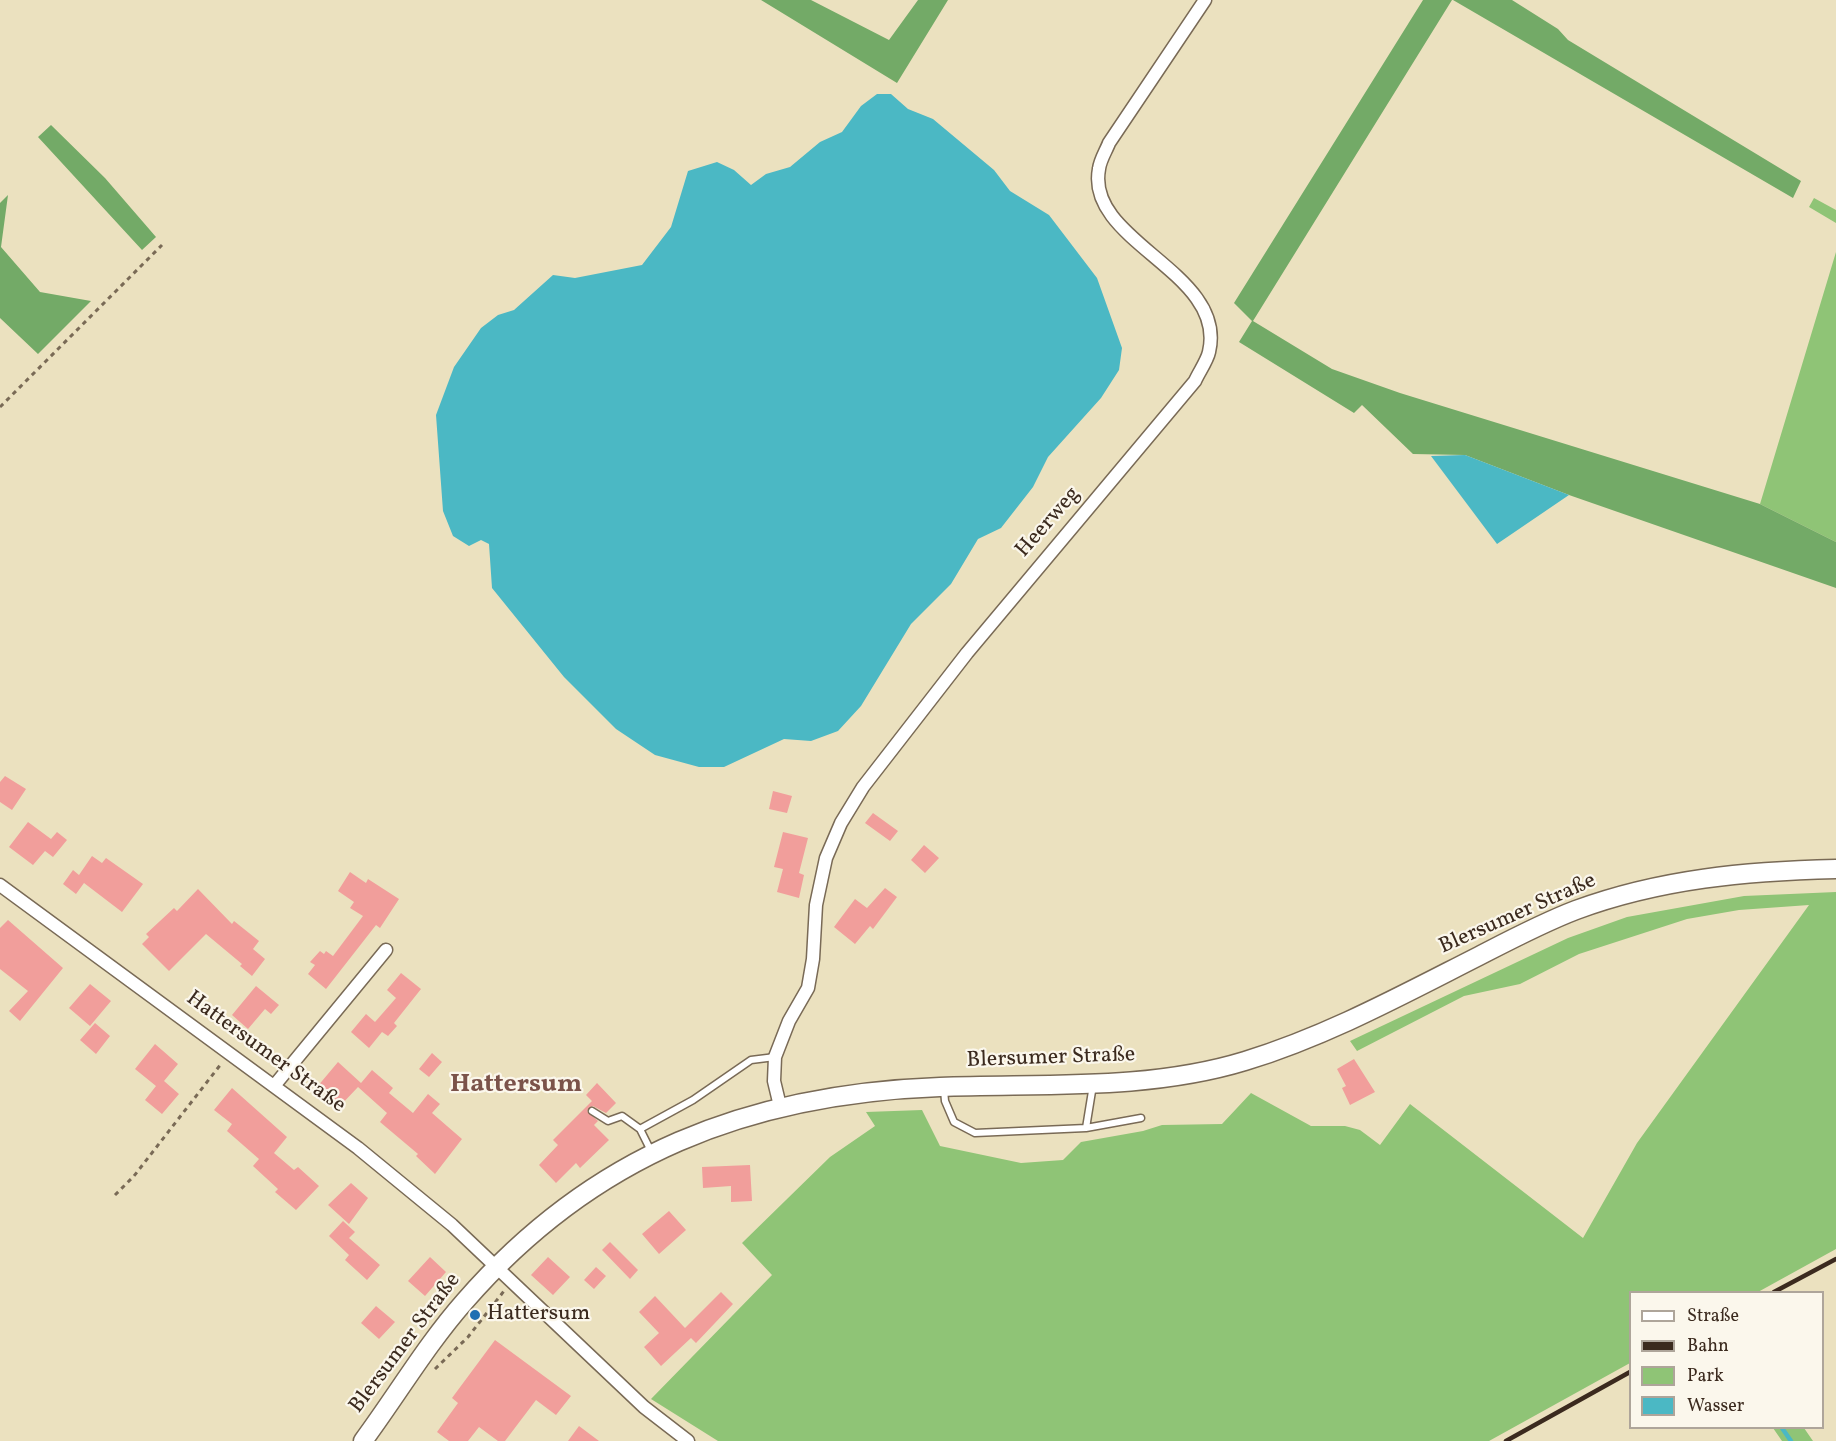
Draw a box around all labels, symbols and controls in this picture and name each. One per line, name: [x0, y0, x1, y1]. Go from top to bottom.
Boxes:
street label: Heerweg: [1011, 482, 1087, 564]
street label: Blersumer Straße: [1435, 869, 1601, 961]
street label: Hattersumer Straße: [180, 986, 350, 1120]
street label: Blersumer Straße: [966, 1043, 1136, 1075]
district label: Hattersum: [450, 1070, 582, 1102]
street label: Blersumer Straße: [345, 1269, 467, 1419]
legend: [1629, 1291, 1824, 1429]
place label: Hattersum: [487, 1302, 590, 1328]
text: Straße: [1687, 1304, 1739, 1329]
marker: Hattersum: [468, 1308, 482, 1322]
text: Bahn: [1687, 1334, 1729, 1359]
text: Park: [1687, 1364, 1724, 1389]
text: Wasser: [1687, 1394, 1744, 1419]

